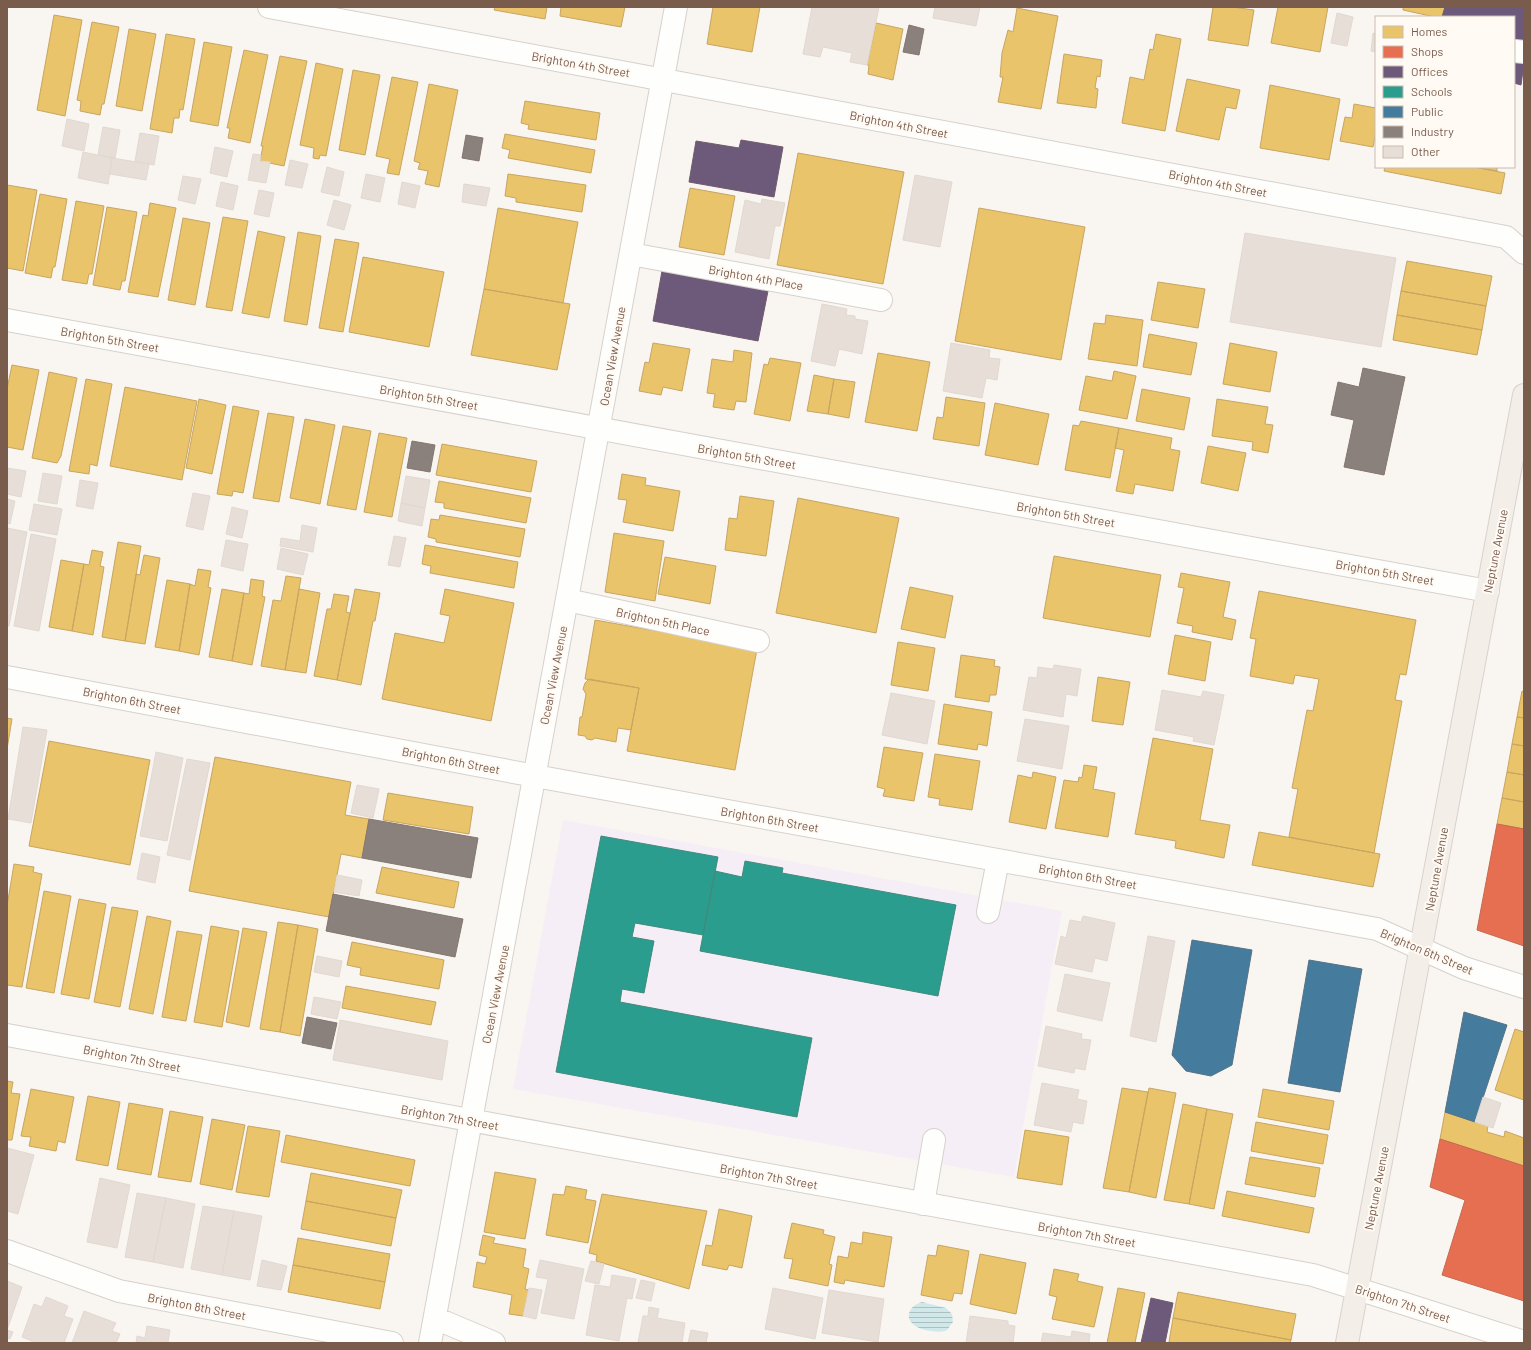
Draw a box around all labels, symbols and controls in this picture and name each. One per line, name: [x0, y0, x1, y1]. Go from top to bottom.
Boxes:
legend: [1375, 16, 1515, 168]
text: Homes: [1411, 24, 1448, 38]
text: Shops: [1411, 44, 1444, 58]
street label: Brighton 4th Street: [531, 48, 631, 80]
text: Offices: [1411, 64, 1448, 78]
text: Schools: [1411, 84, 1452, 98]
text: Public: [1411, 104, 1443, 118]
street label: Brighton 4th Street: [849, 108, 949, 140]
text: Industry: [1411, 124, 1454, 138]
text: Other: [1411, 144, 1441, 158]
street label: Brighton 4th Street: [1168, 167, 1268, 199]
street label: Brighton 4th Place: [708, 262, 804, 292]
street label: Ocean View Avenue: [596, 305, 628, 407]
street label: Brighton 5th Street: [60, 323, 160, 355]
street label: Brighton 5th Street: [379, 381, 479, 413]
street label: Brighton 5th Street: [697, 440, 797, 472]
street label: Brighton 5th Street: [1016, 498, 1116, 530]
street label: Neptune Avenue: [1480, 508, 1510, 594]
street label: Brighton 5th Street: [1335, 556, 1435, 588]
street label: Brighton 5th Place: [615, 604, 711, 638]
street label: Ocean View Avenue: [537, 624, 569, 726]
street label: Brighton 6th Street: [82, 684, 182, 716]
street label: Brighton 6th Street: [401, 744, 501, 776]
street label: Brighton 6th Street: [720, 803, 820, 835]
street label: Neptune Avenue: [1422, 826, 1450, 912]
street label: Brighton 6th Street: [1038, 860, 1138, 892]
street label: Brighton 6th Street: [1378, 925, 1476, 977]
street label: Ocean View Avenue: [479, 943, 511, 1045]
street label: Brighton 7th Street: [82, 1042, 182, 1074]
street label: Brighton 7th Street: [400, 1102, 500, 1132]
street label: Neptune Avenue: [1361, 1145, 1391, 1231]
street label: Brighton 7th Street: [719, 1161, 819, 1191]
street label: Brighton 7th Street: [1037, 1219, 1137, 1249]
street label: Brighton 7th Street: [1354, 1281, 1452, 1325]
street label: Brighton 8th Street: [147, 1290, 247, 1322]

